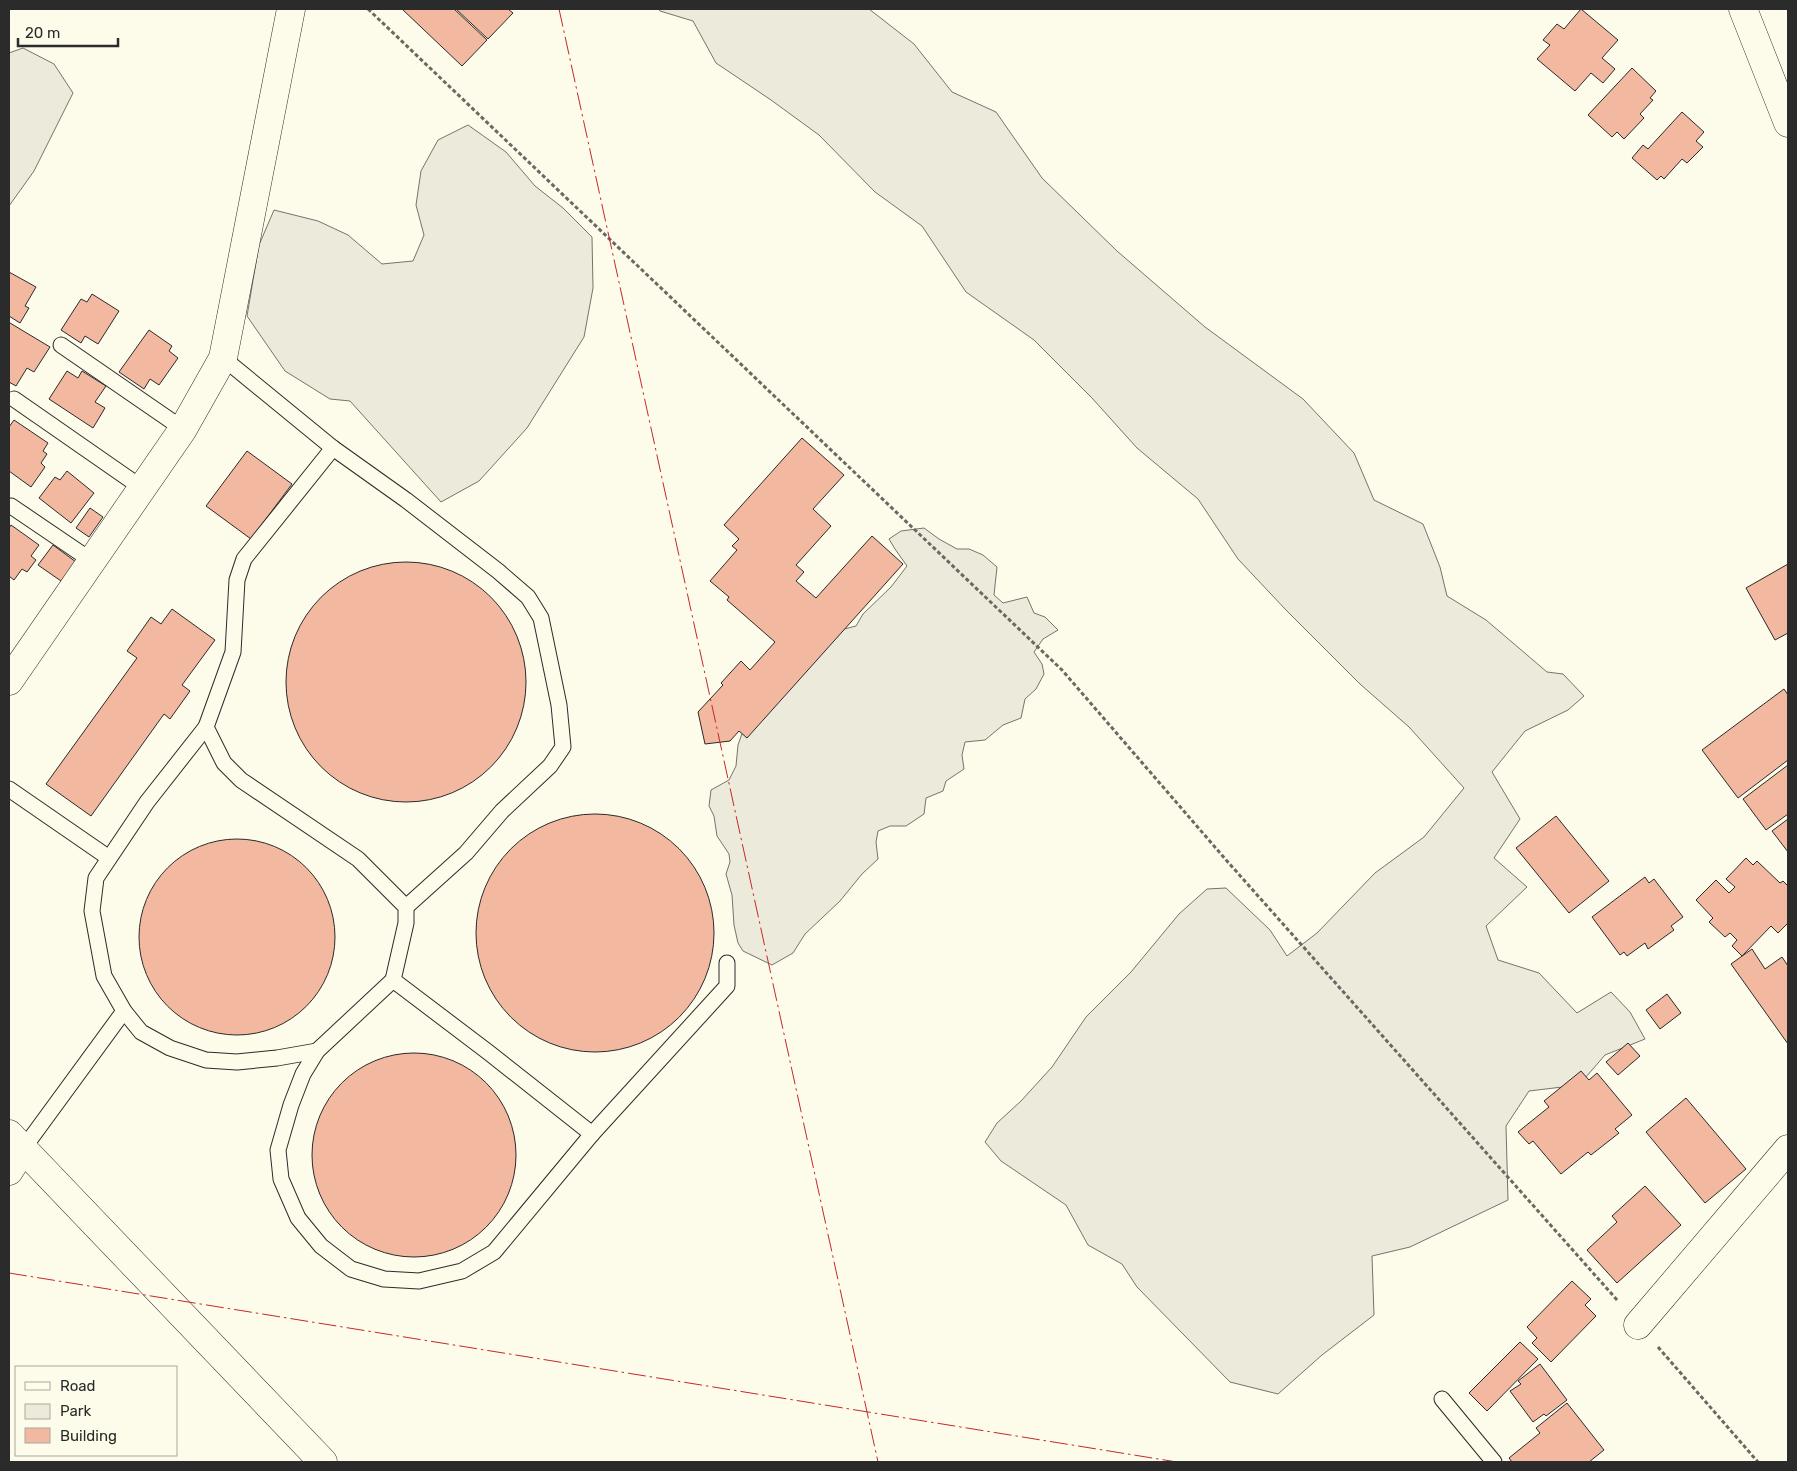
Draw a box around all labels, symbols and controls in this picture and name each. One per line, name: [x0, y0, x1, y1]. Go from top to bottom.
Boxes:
scale bar: [18, 15, 118, 47]
text: 20 m: [25, 24, 60, 42]
legend: [15, 1366, 178, 1456]
text: Road: [60, 1377, 96, 1395]
text: Park: [60, 1402, 91, 1420]
text: Building: [60, 1427, 117, 1445]

